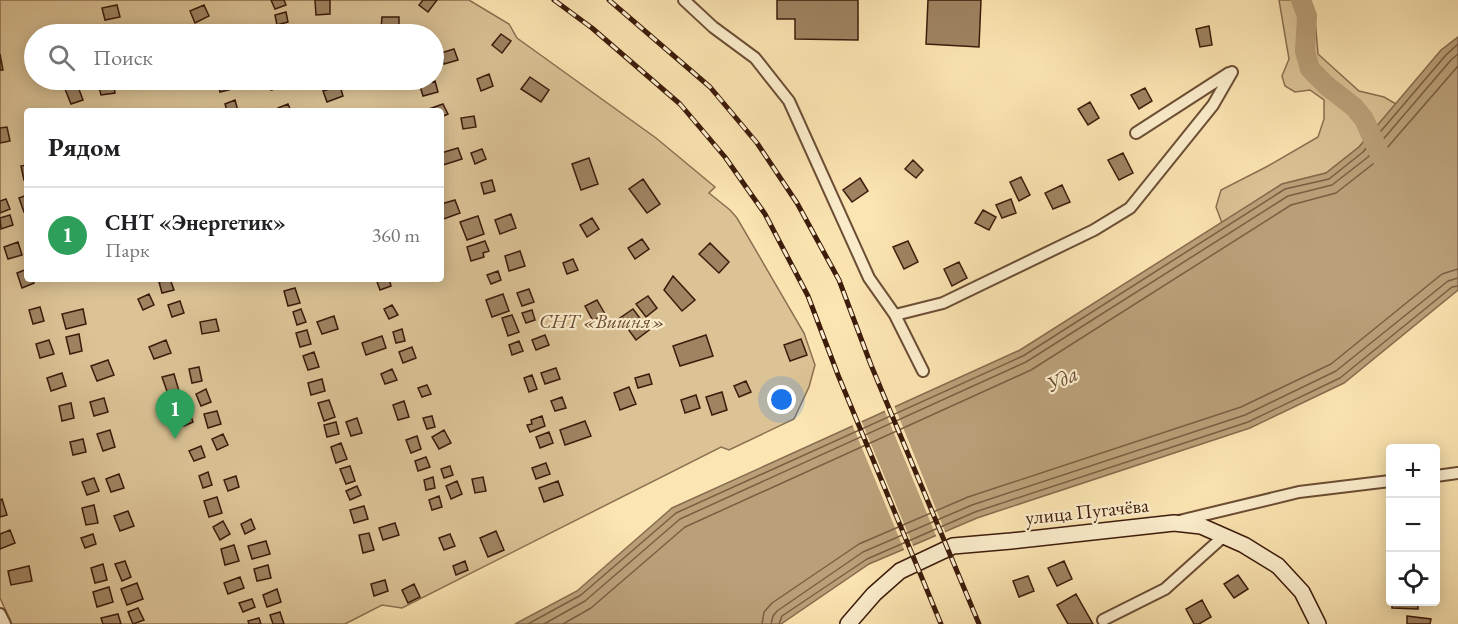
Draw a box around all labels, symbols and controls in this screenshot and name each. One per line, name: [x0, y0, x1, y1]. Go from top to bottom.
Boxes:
search box: [24, 24, 444, 90]
icon: search: [45, 41, 78, 74]
text: Поиск: [93, 43, 153, 72]
text: Рядом: [48, 130, 121, 164]
text: СНТ «Энергетик»: [105, 208, 286, 237]
text: 1: [62, 222, 73, 248]
text: 360 m: [372, 222, 420, 248]
text: Парк: [105, 237, 149, 263]
park label: СНТ «Вишня»: [539, 308, 665, 334]
water label: Уда: [1042, 360, 1082, 398]
your location: [767, 385, 796, 414]
pin: 1: [156, 390, 195, 439]
map controls: [1386, 444, 1440, 606]
button: +: [1386, 444, 1440, 498]
street label: улица Пугачёва: [1024, 492, 1150, 530]
button: −: [1386, 498, 1440, 552]
button: locate: [1386, 552, 1440, 606]

